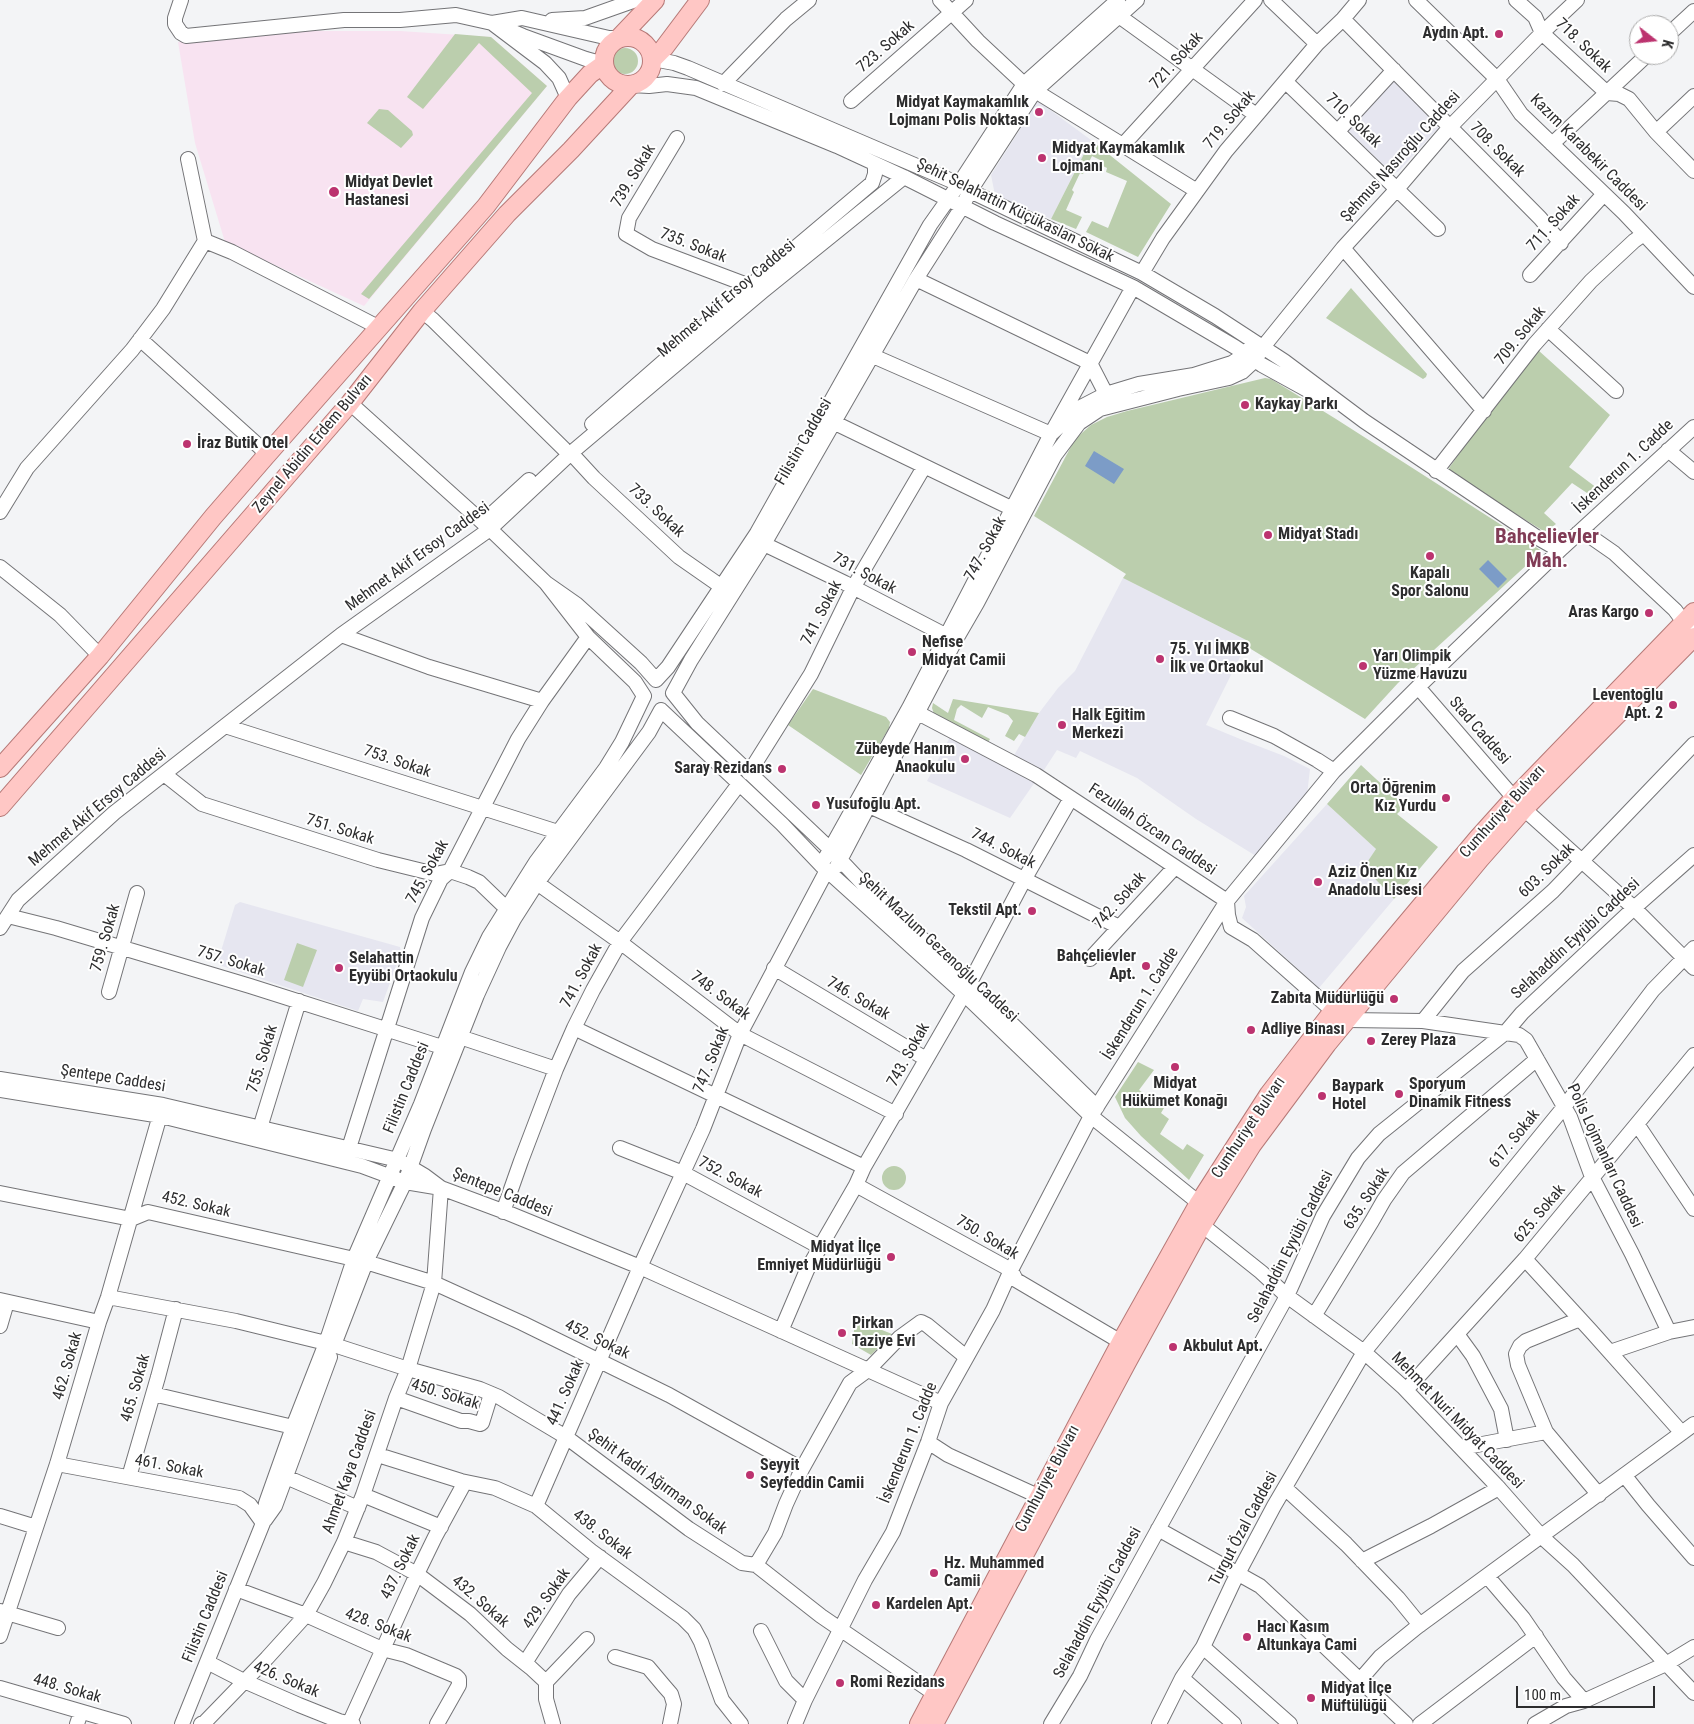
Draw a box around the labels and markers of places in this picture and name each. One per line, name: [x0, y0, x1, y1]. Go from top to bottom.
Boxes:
place label: Aydın Apt.: [1422, 24, 1489, 44]
marker: Aydın Apt.: [1493, 28, 1505, 40]
place label: Midyat Kaymakamlık Lojmanı Polis Noktası: [889, 93, 1029, 131]
marker: Midyat Kaymakamlık Lojmanı Polis Noktası: [1033, 106, 1045, 118]
place label: Midyat Kaymakamlık Lojmanı: [1052, 139, 1185, 177]
marker: Midyat Kaymakamlık Lojmanı: [1036, 152, 1048, 164]
place label: Midyat Devlet Hastanesi: [345, 173, 433, 211]
marker: Midyat Devlet Hastanesi: [327, 185, 341, 199]
place label: Kaykay Parkı: [1255, 395, 1338, 415]
marker: Kaykay Parkı: [1239, 399, 1251, 411]
place label: İraz Butik Otel: [197, 434, 288, 454]
marker: İraz Butik Otel: [181, 438, 193, 450]
place label: Midyat Stadı: [1278, 525, 1358, 545]
marker: Midyat Stadı: [1262, 529, 1274, 541]
marker: Kapalı Spor Salonu: [1424, 550, 1436, 562]
place label: Kapalı Spor Salonu: [1391, 564, 1469, 602]
place label: Aras Kargo: [1568, 603, 1639, 623]
marker: Aras Kargo: [1643, 607, 1655, 619]
place label: Nefise Midyat Camii: [922, 633, 1006, 671]
place label: 75. Yıl İMKB İlk ve Ortaokul: [1170, 640, 1263, 678]
marker: Nefise Midyat Camii: [906, 646, 918, 658]
place label: Yarı Olimpik Yüzme Havuzu: [1373, 647, 1467, 685]
marker: 75. Yıl İMKB İlk ve Ortaokul: [1154, 653, 1166, 665]
marker: Yarı Olimpik Yüzme Havuzu: [1357, 660, 1369, 672]
place label: Leventoğlu Apt. 2: [1593, 686, 1663, 724]
marker: Leventoğlu Apt. 2: [1667, 699, 1679, 711]
place label: Halk Eğitim Merkezi: [1072, 706, 1145, 744]
marker: Halk Eğitim Merkezi: [1056, 719, 1068, 731]
place label: Zübeyde Hanım Anaokulu: [856, 740, 955, 778]
marker: Zübeyde Hanım Anaokulu: [959, 753, 971, 765]
place label: Saray Rezidans: [674, 759, 772, 779]
marker: Saray Rezidans: [776, 763, 788, 775]
place label: Orta Öğrenim Kız Yurdu: [1350, 779, 1436, 817]
marker: Orta Öğrenim Kız Yurdu: [1440, 792, 1452, 804]
place label: Yusufoğlu Apt.: [826, 795, 921, 815]
marker: Yusufoğlu Apt.: [810, 799, 822, 811]
place label: Aziz Önen Kız Anadolu Lisesi: [1328, 863, 1422, 901]
marker: Aziz Önen Kız Anadolu Lisesi: [1312, 876, 1324, 888]
place label: Tekstil Apt.: [948, 901, 1022, 921]
marker: Tekstil Apt.: [1026, 905, 1038, 917]
place label: Bahçelievler Apt.: [1057, 947, 1136, 985]
place label: Selahattin Eyyübi Ortaokulu: [349, 949, 458, 987]
marker: Bahçelievler Apt.: [1140, 960, 1152, 972]
marker: Selahattin Eyyübi Ortaokulu: [333, 962, 345, 974]
place label: Zabıta Müdürlüğü: [1271, 989, 1384, 1009]
marker: Zabıta Müdürlüğü: [1388, 993, 1400, 1005]
place label: Adliye Binası: [1261, 1020, 1345, 1040]
marker: Adliye Binası: [1245, 1024, 1257, 1036]
place label: Zerey Plaza: [1381, 1031, 1456, 1051]
marker: Zerey Plaza: [1365, 1035, 1377, 1047]
marker: Midyat Hükümet Konağı: [1169, 1061, 1181, 1073]
place label: Midyat Hükümet Konağı: [1122, 1074, 1228, 1112]
place label: Sporyum Dinamik Fitness: [1409, 1075, 1511, 1113]
place label: Baypark Hotel: [1332, 1077, 1384, 1115]
marker: Sporyum Dinamik Fitness: [1393, 1088, 1405, 1100]
marker: Baypark Hotel: [1316, 1090, 1328, 1102]
place label: Midyat İlçe Emniyet Müdürlüğü: [757, 1238, 881, 1276]
marker: Midyat İlçe Emniyet Müdürlüğü: [885, 1251, 897, 1263]
place label: Pirkan Taziye Evi: [852, 1314, 915, 1352]
marker: Pirkan Taziye Evi: [836, 1327, 848, 1339]
place label: Akbulut Apt.: [1183, 1337, 1263, 1357]
marker: Akbulut Apt.: [1167, 1341, 1179, 1353]
place label: Seyyit Seyfeddin Camii: [760, 1456, 864, 1494]
marker: Seyyit Seyfeddin Camii: [744, 1469, 756, 1481]
place label: Hz. Muhammed Camii: [944, 1554, 1044, 1592]
marker: Hz. Muhammed Camii: [928, 1567, 940, 1579]
place label: Kardelen Apt.: [886, 1595, 973, 1615]
marker: Kardelen Apt.: [870, 1599, 882, 1611]
place label: Hacı Kasım Altunkaya Cami: [1257, 1618, 1357, 1656]
marker: Hacı Kasım Altunkaya Cami: [1241, 1631, 1253, 1643]
place label: Romi Rezidans: [850, 1673, 945, 1693]
marker: Romi Rezidans: [834, 1677, 846, 1689]
place label: Midyat İlçe Müftülüğü: [1321, 1679, 1392, 1717]
marker: Midyat İlçe Müftülüğü: [1305, 1692, 1317, 1704]

